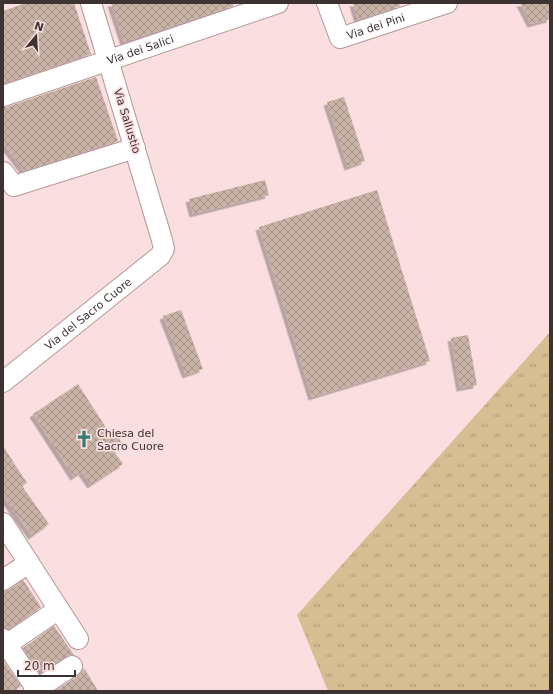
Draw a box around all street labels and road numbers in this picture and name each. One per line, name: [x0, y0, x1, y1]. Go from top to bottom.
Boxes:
street label: Via dei Pini: [345, 11, 407, 42]
street label: Via dei Salici: [105, 32, 176, 67]
street label: Via Sallustio: [111, 87, 143, 155]
street label: Via del Sacro Cuore: [42, 275, 134, 353]

